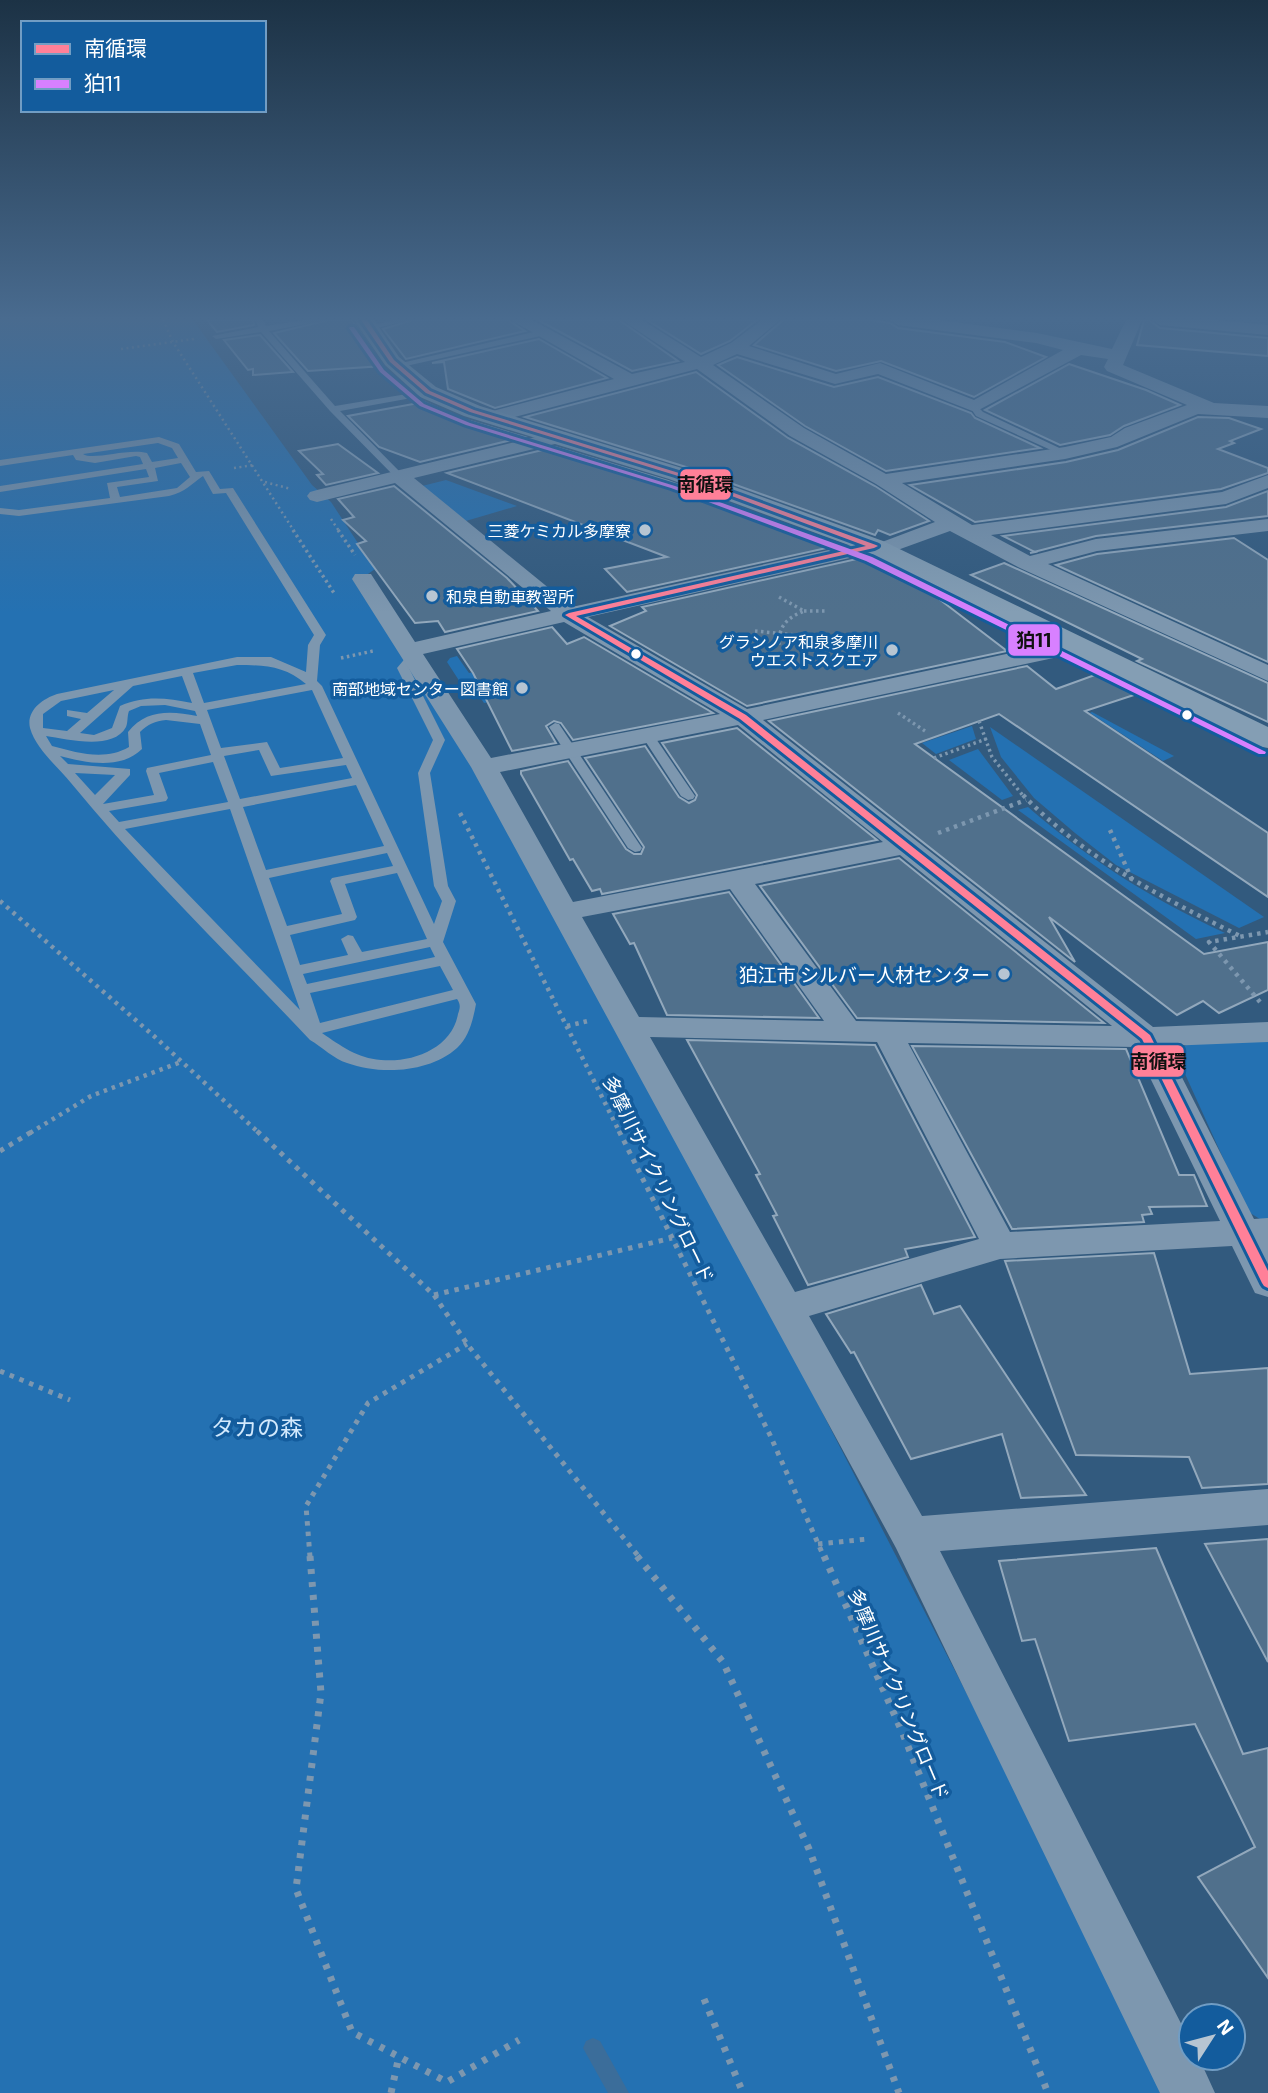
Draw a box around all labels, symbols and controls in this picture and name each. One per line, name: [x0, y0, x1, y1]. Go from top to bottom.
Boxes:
legend: [21, 21, 266, 112]
text: 南循環: [84, 35, 147, 60]
text: 狛11: [84, 70, 122, 95]
line badge: 南循環: [679, 468, 732, 501]
text: 南循環: [676, 472, 734, 495]
place label: 三菱ケミカル多摩寮: [487, 521, 631, 540]
marker: 三菱ケミカル多摩寮: [637, 522, 653, 538]
place label: 和泉自動車教習所: [446, 587, 574, 606]
marker: 和泉自動車教習所: [424, 588, 440, 604]
line badge: 狛11: [1007, 623, 1061, 657]
text: 狛11: [1016, 628, 1052, 651]
place label: グランノア和泉多摩川 ウエストスクエア: [719, 632, 878, 669]
marker: グランノア和泉多摩川 ウエストスクエア: [884, 642, 900, 658]
unlabelled marker: [629, 647, 643, 661]
place label: 南部地域センター図書館: [332, 679, 508, 698]
marker: 南部地域センター図書館: [514, 680, 530, 696]
unlabelled marker: [1180, 708, 1194, 722]
place label: 狛江市 シルバー人材センター: [739, 963, 990, 986]
marker: 狛江市 シルバー人材センター: [996, 966, 1012, 982]
line badge: 南循環: [1131, 1044, 1185, 1078]
text: 南循環: [1129, 1049, 1187, 1072]
street label: 多摩川サイクリングロード: [599, 1072, 719, 1286]
park label: タカの森: [211, 1413, 303, 1441]
street label: 多摩川サイクリングロード: [844, 1585, 954, 1803]
north arrow: [1177, 2002, 1247, 2072]
text: N: [1213, 2014, 1239, 2039]

